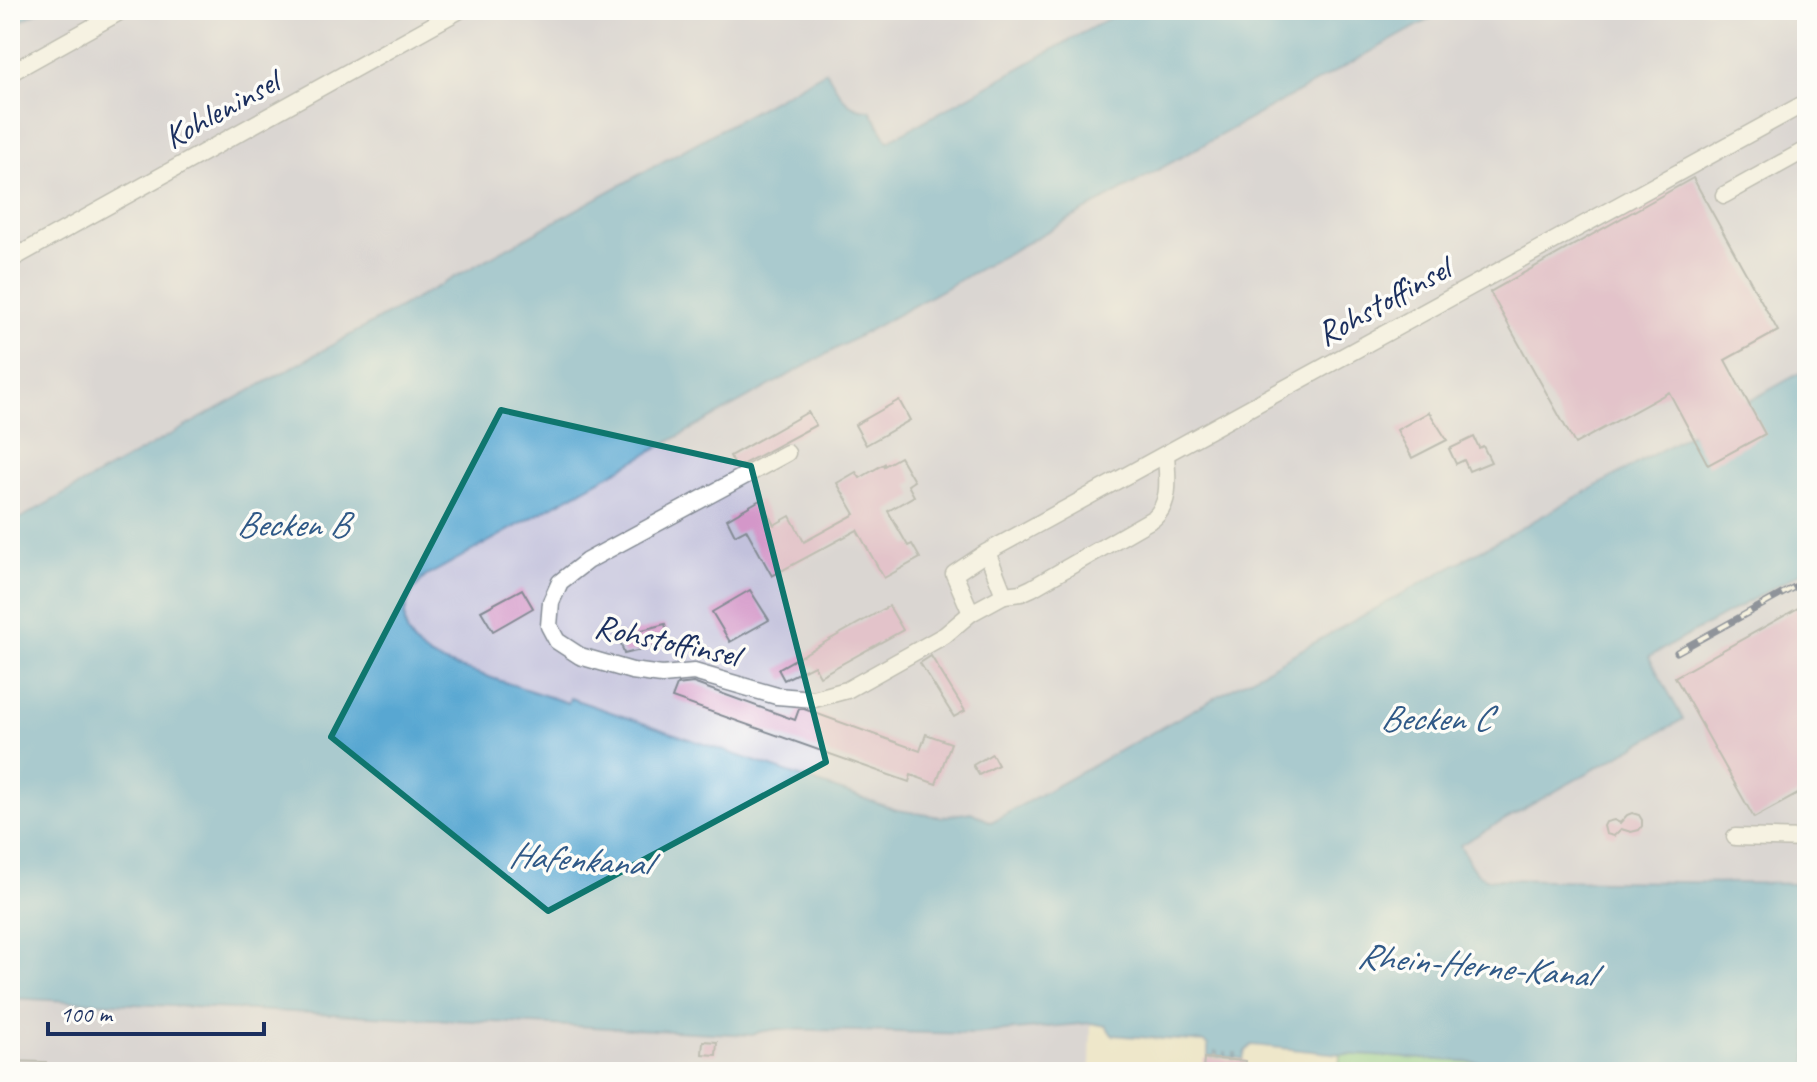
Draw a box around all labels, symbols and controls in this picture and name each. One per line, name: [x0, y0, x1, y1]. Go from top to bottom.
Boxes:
street label: Kohleninsel: [156, 57, 292, 158]
street label: Rohstoffinsel: [1309, 244, 1463, 355]
water label: Becken B: [236, 501, 355, 547]
street label: Rohstoffinsel: [591, 604, 749, 678]
water label: Becken C: [1380, 695, 1499, 741]
water label: Hafenkanal: [507, 831, 662, 888]
water label: Rhein-Herne-Kanal: [1355, 932, 1606, 999]
scale bar: [48, 986, 264, 1036]
text: 100 m: [60, 999, 114, 1029]

